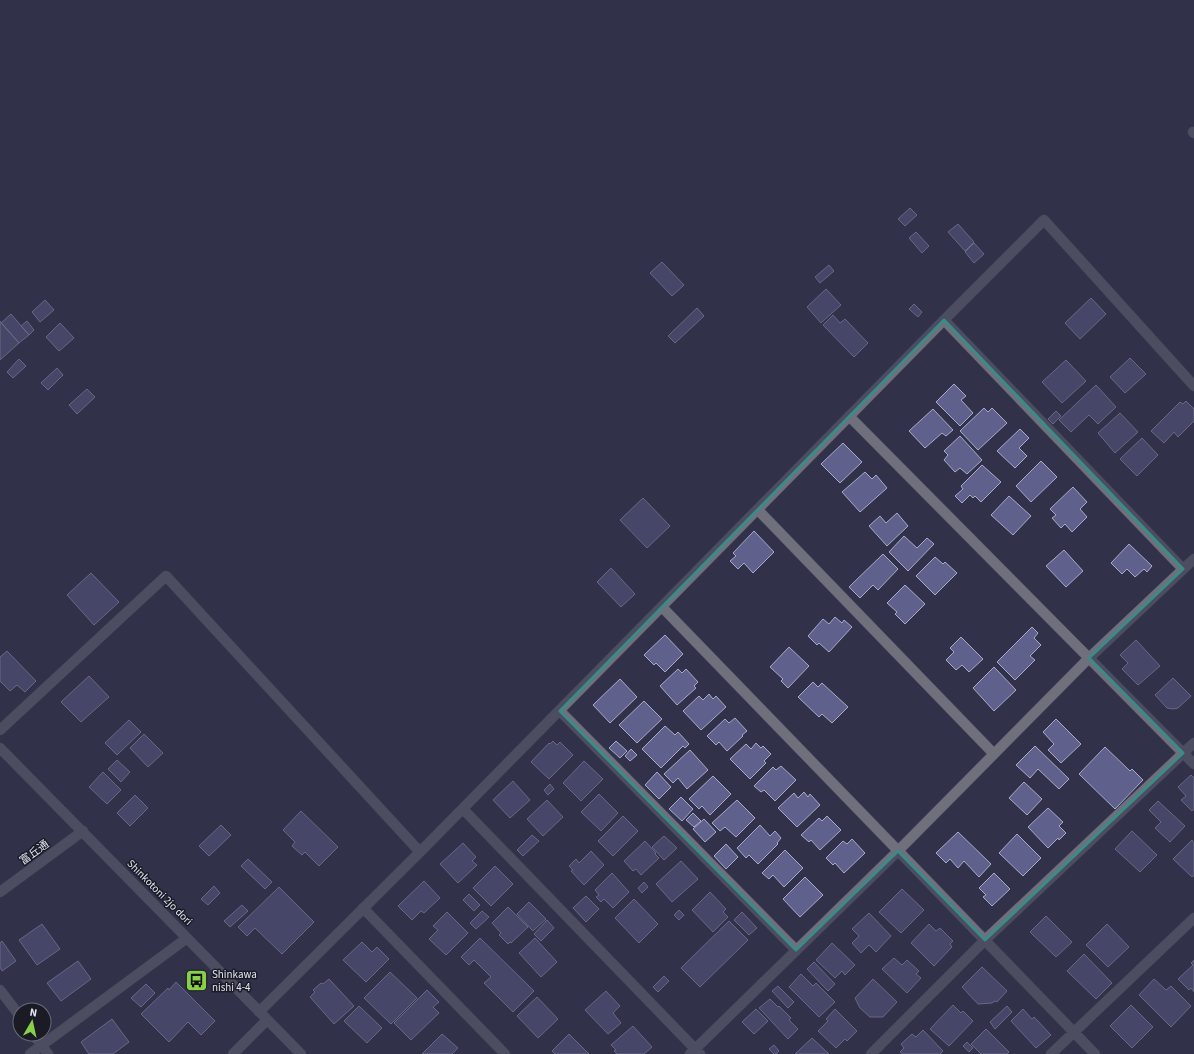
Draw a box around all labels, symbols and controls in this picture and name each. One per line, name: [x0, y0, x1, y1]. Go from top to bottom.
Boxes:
street label: 富丘通: [17, 837, 52, 868]
street label: Shinkotoni 2jo dori: [124, 856, 196, 928]
bus stop icon: Shinkawa nishi 4-4: [184, 967, 210, 993]
place label: Shinkawa nishi 4-4: [212, 967, 257, 995]
north arrow: [12, 1002, 52, 1042]
text: N: [29, 1005, 38, 1021]

